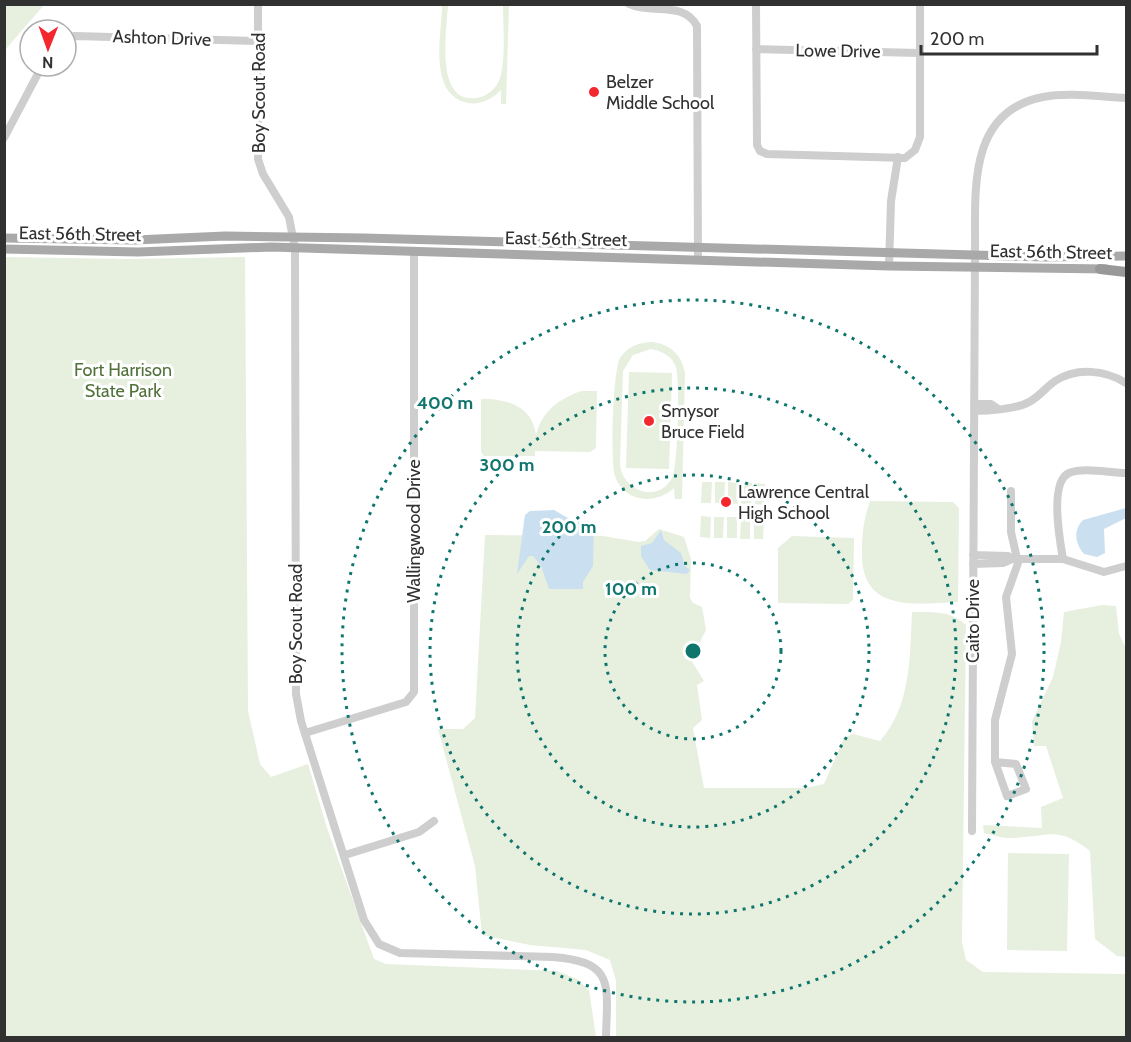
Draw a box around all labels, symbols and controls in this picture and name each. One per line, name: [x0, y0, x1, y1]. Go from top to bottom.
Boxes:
north arrow: [18, 18, 78, 78]
scale bar: [921, 18, 1096, 56]
street label: Ashton Drive: [112, 25, 212, 51]
text: 200 m: [930, 28, 984, 50]
street label: Boy Scout Road: [248, 33, 270, 153]
street label: Lowe Drive: [795, 39, 881, 63]
text: N: [42, 53, 54, 72]
place label: Belzer Middle School: [606, 71, 715, 114]
marker: Belzer Middle School: [587, 85, 601, 99]
street label: East 56th Street: [19, 222, 141, 246]
street label: East 56th Street: [505, 227, 627, 251]
street label: East 56th Street: [990, 240, 1112, 264]
park label: Fort Harrison State Park: [74, 359, 172, 402]
text: 400 m: [417, 392, 473, 414]
place label: Smysor Bruce Field: [661, 400, 745, 443]
marker: Smysor Bruce Field: [642, 414, 656, 428]
text: 300 m: [480, 454, 534, 476]
street label: Wallingwood Drive: [403, 459, 425, 603]
place label: Lawrence Central High School: [738, 481, 870, 524]
marker: Lawrence Central High School: [719, 495, 733, 509]
text: 200 m: [542, 516, 596, 538]
street label: Boy Scout Road: [285, 564, 307, 684]
text: 100 m: [605, 578, 657, 600]
street label: Caito Drive: [962, 579, 984, 663]
centre of rings: [683, 641, 703, 661]

